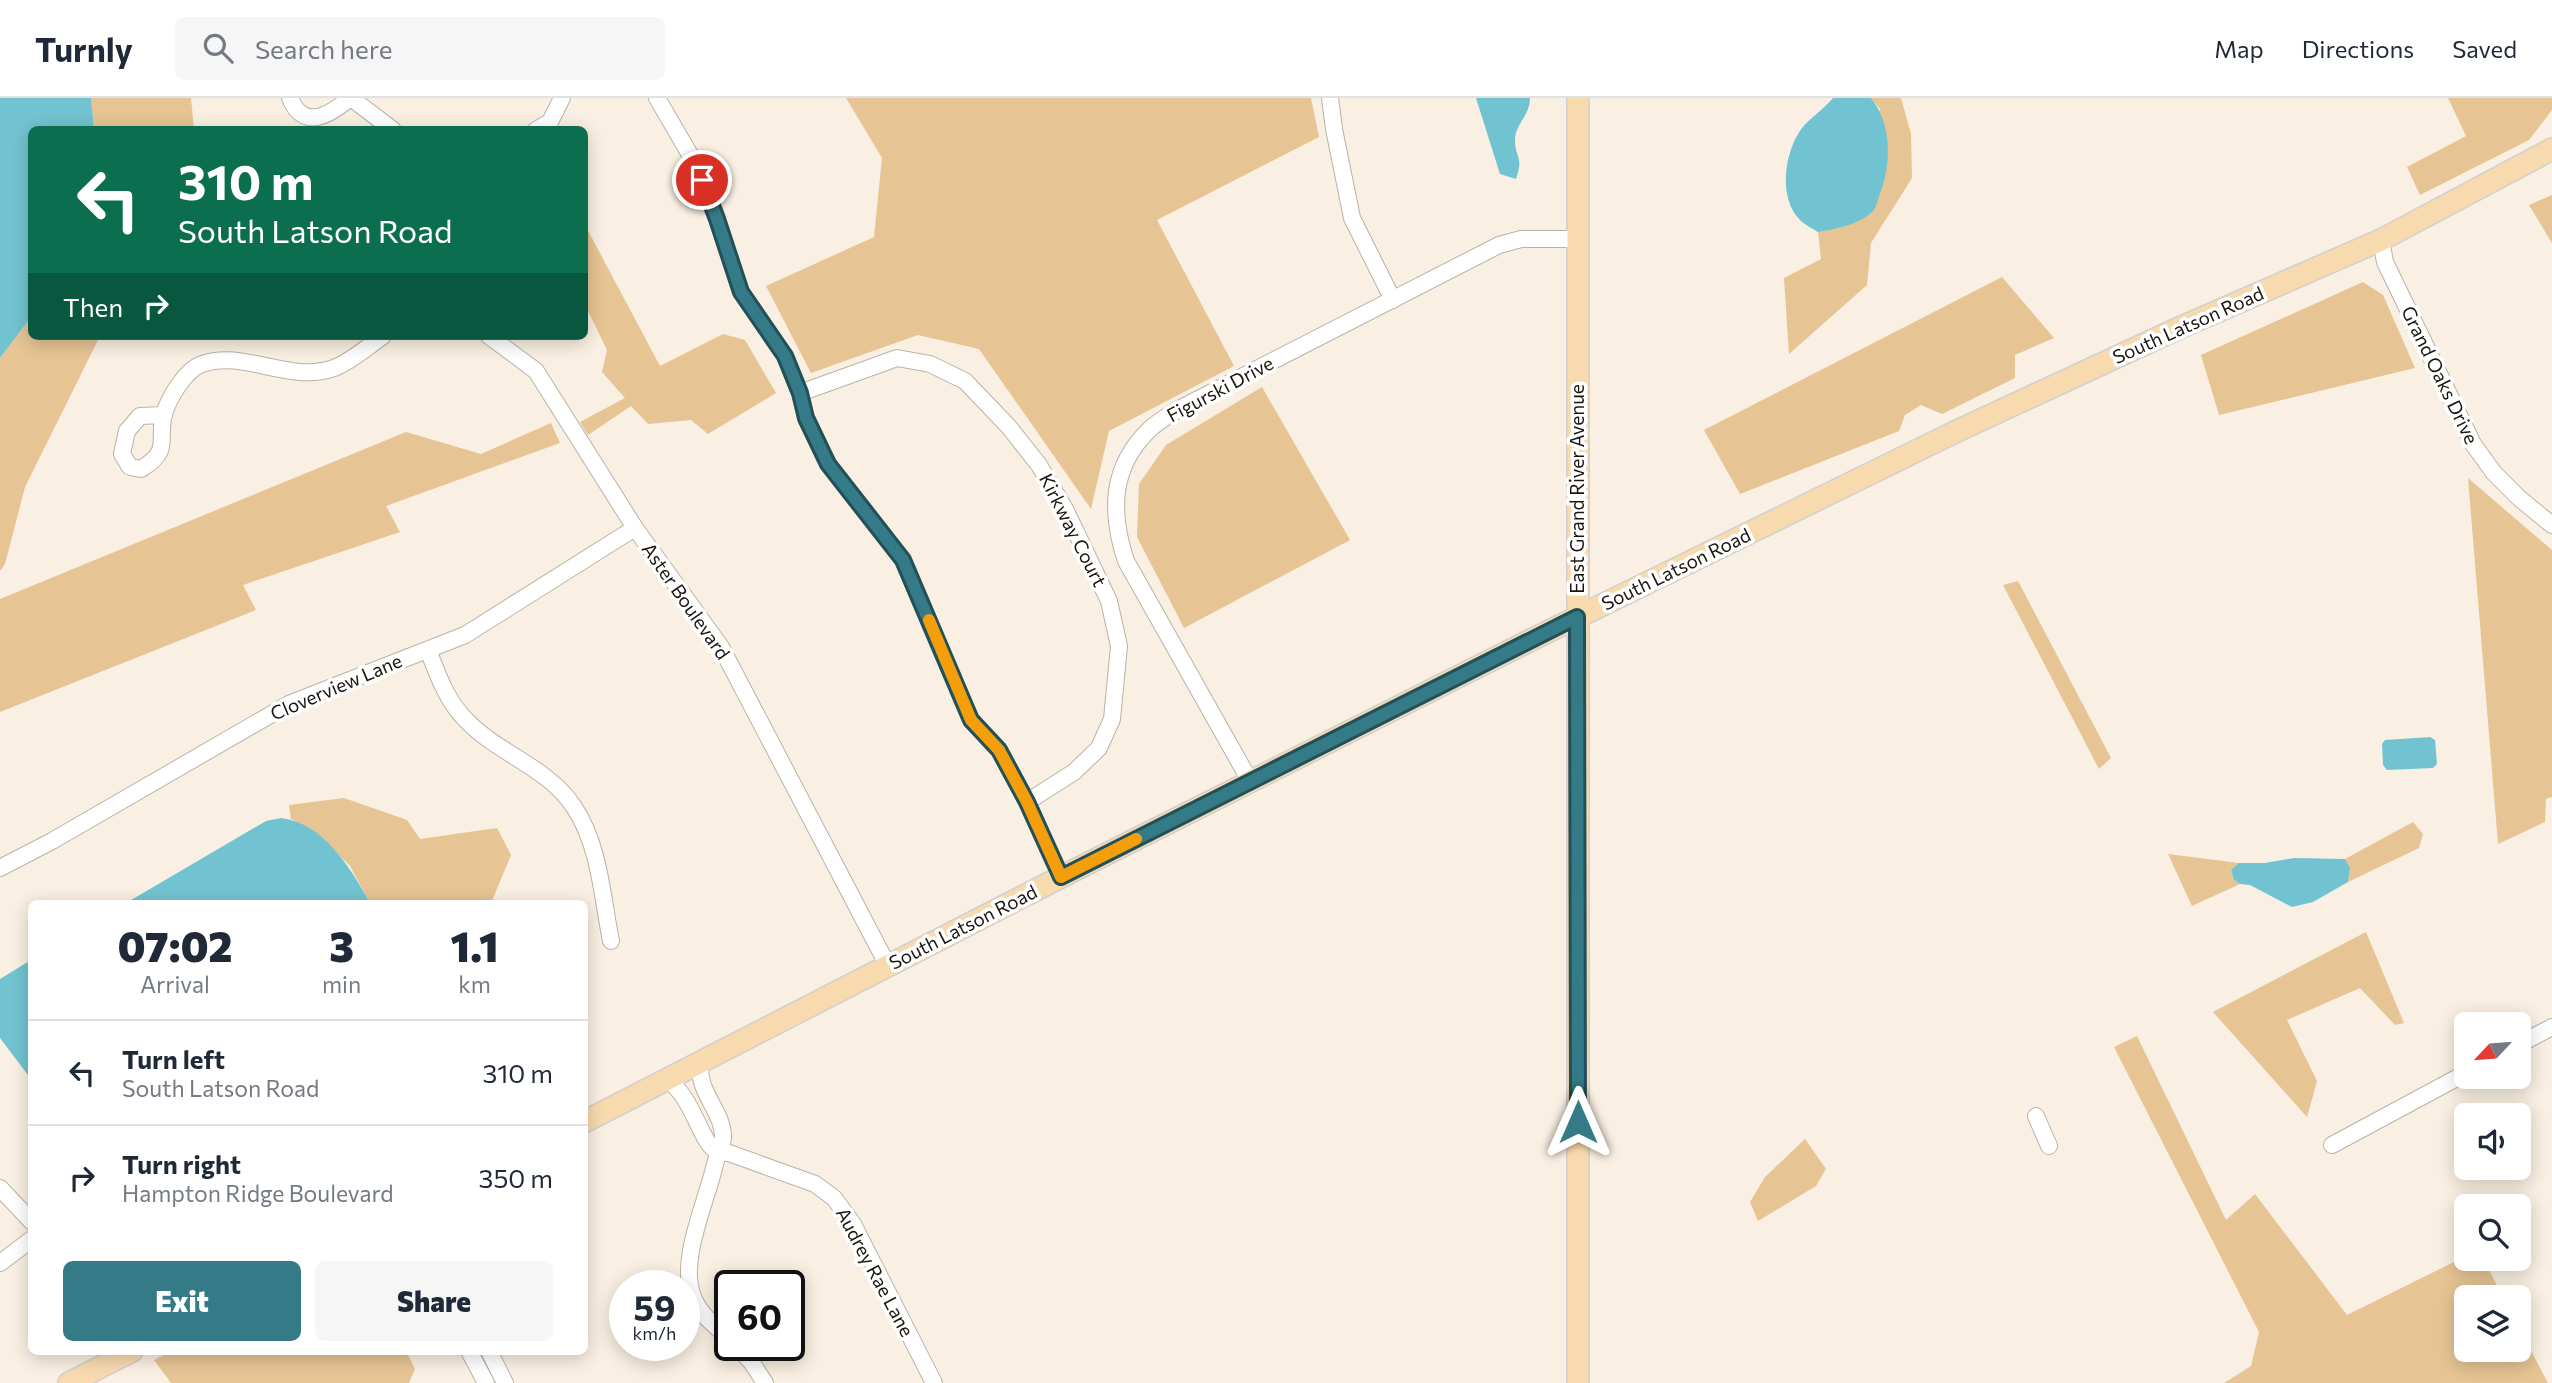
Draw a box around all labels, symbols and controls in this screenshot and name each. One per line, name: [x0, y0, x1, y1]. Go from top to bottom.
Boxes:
search box: [175, 17, 665, 80]
text: Turnly: [35, 28, 133, 69]
icon: search: [199, 29, 237, 67]
text: Search here: [255, 33, 392, 64]
text: Map: [2214, 34, 2264, 63]
text: Directions: [2302, 34, 2414, 63]
text: Saved: [2452, 34, 2517, 63]
text: 310 m: [178, 150, 313, 210]
pin: [672, 150, 732, 210]
icon: left: [63, 154, 154, 245]
icon: arrive: [683, 161, 721, 199]
text: South Latson Road: [178, 210, 452, 250]
street label: South Latson Road: [2109, 281, 2267, 368]
icon: right: [137, 287, 175, 325]
text: Then: [63, 291, 123, 322]
street label: Grand Oaks Drive: [2397, 302, 2484, 448]
street label: Figurski Drive: [1163, 351, 1277, 426]
street label: East Grand River Avenue: [1565, 384, 1588, 594]
street label: Kirkway Court: [1035, 469, 1112, 590]
street label: South Latson Road: [1598, 523, 1754, 615]
street label: Aster Boulevard: [638, 538, 735, 663]
street label: Cloverview Lane: [266, 648, 405, 725]
street label: South Latson Road: [885, 879, 1041, 974]
text: 07:02: [117, 919, 233, 971]
text: 3: [329, 919, 354, 971]
text: 1.1: [451, 919, 499, 971]
text: Arrival: [140, 970, 210, 998]
text: min: [322, 970, 361, 998]
text: km: [458, 970, 491, 998]
north arrow: [2454, 1012, 2530, 1088]
map controls: [2454, 1012, 2531, 1362]
text: Turn left: [122, 1043, 225, 1074]
icon: left: [63, 1054, 101, 1092]
text: 310 m: [482, 1057, 553, 1088]
text: South Latson Road: [122, 1074, 319, 1102]
position arrow: [1541, 1085, 1615, 1159]
button: sound: [2454, 1103, 2531, 1180]
text: Turn right: [122, 1148, 241, 1179]
icon: right: [63, 1159, 101, 1197]
text: 350 m: [479, 1162, 553, 1193]
text: Hampton Ridge Boulevard: [122, 1179, 394, 1207]
button: search: [2454, 1194, 2531, 1271]
street label: Audrey Rae Lane: [832, 1203, 919, 1340]
button: Exit: [63, 1261, 301, 1341]
button: Share: [315, 1261, 553, 1341]
speed limit sign: 60: [714, 1270, 805, 1361]
text: 59: [633, 1285, 675, 1328]
button: layers: [2454, 1285, 2531, 1362]
text: km/h: [633, 1322, 676, 1344]

